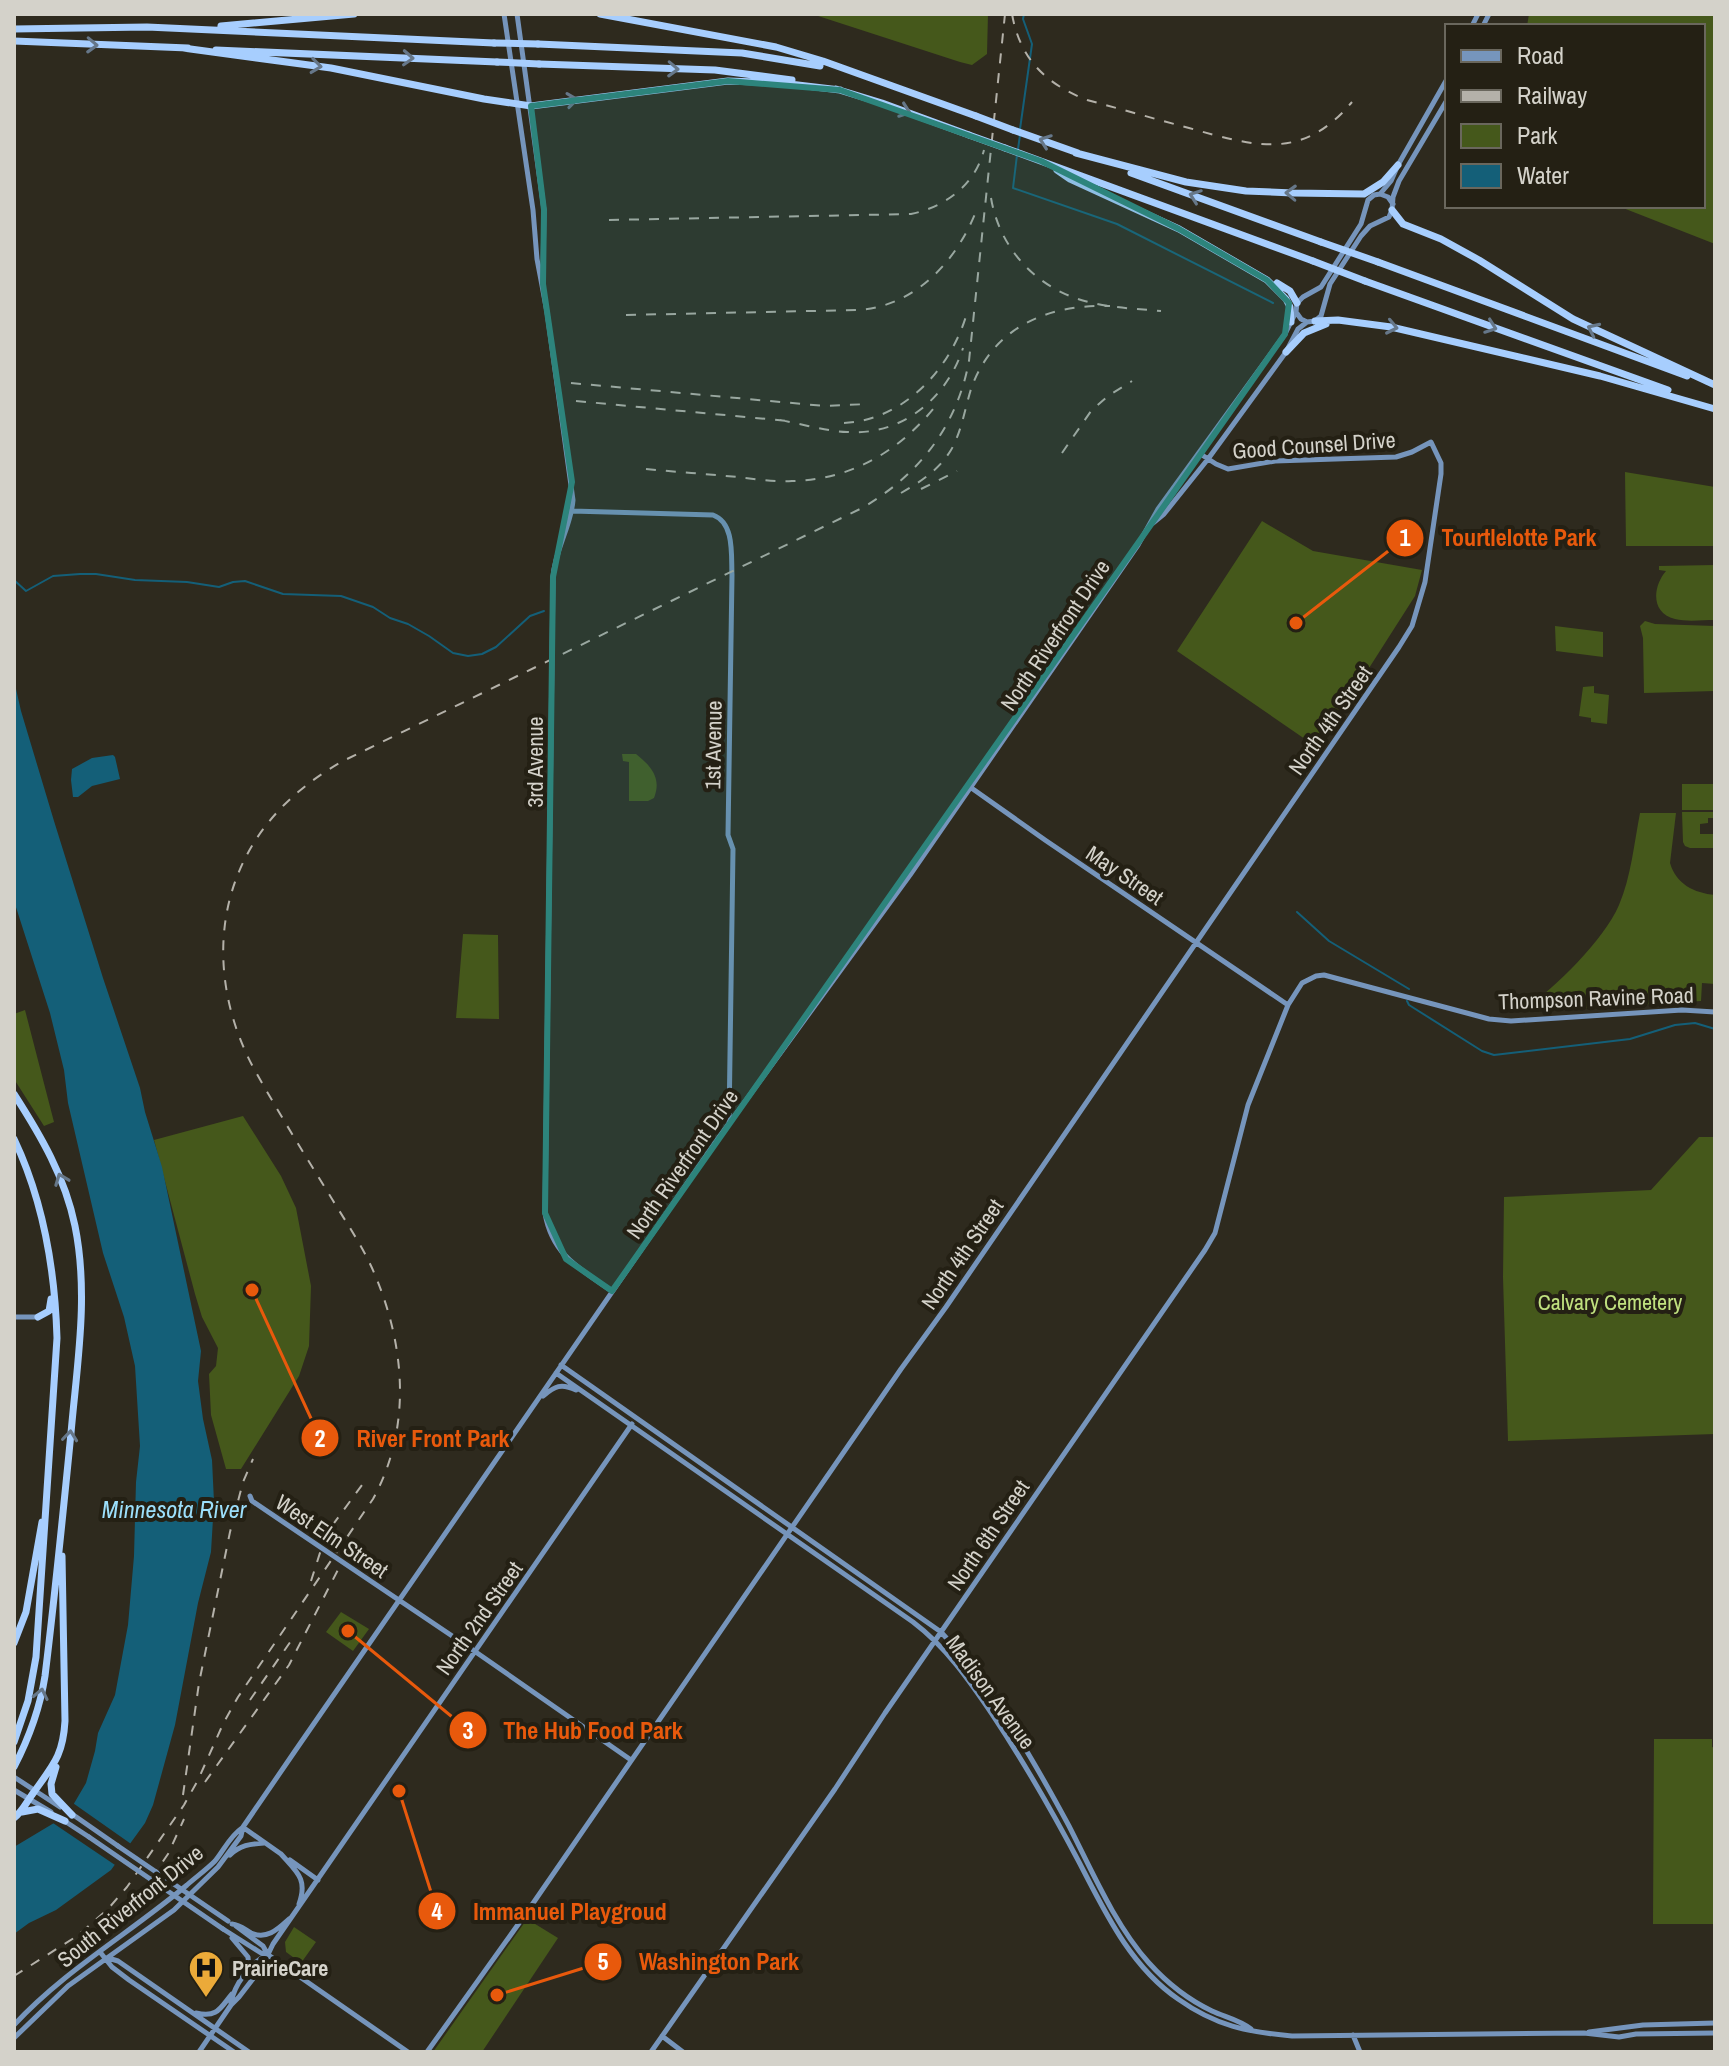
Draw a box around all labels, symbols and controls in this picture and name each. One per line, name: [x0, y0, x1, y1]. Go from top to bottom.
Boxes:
legend: [1445, 24, 1705, 208]
one-way arrow: [86, 36, 99, 53]
text: Road: [1517, 39, 1564, 71]
one-way arrow: [402, 49, 415, 66]
one-way arrow: [309, 57, 323, 74]
one-way arrow: [667, 60, 680, 77]
text: Railway: [1517, 79, 1587, 111]
one-way arrow: [565, 92, 579, 109]
one-way arrow: [897, 101, 911, 118]
text: Park: [1517, 119, 1558, 151]
one-way arrow: [1039, 134, 1053, 151]
text: Water: [1517, 159, 1569, 191]
one-way arrow: [1284, 185, 1297, 202]
one-way arrow: [1189, 190, 1203, 206]
one-way arrow: [1483, 317, 1497, 334]
one-way arrow: [1385, 318, 1398, 335]
one-way arrow: [1587, 323, 1602, 339]
street label: Good Counsel Drive: [1231, 424, 1397, 466]
callout: Tourtlelotte Park: [1385, 514, 1612, 562]
text: 1: [1400, 521, 1411, 553]
text: Tourtlelotte Park: [1442, 521, 1597, 553]
street label: North Riverfront Drive: [993, 553, 1117, 717]
street label: North 4th Street: [1281, 659, 1379, 781]
street label: 1st Avenue: [697, 700, 729, 790]
street label: 3rd Avenue: [520, 717, 550, 807]
street label: May Street: [1080, 838, 1170, 912]
street label: Thompson Ravine Road: [1498, 980, 1694, 1016]
street label: North Riverfront Drive: [619, 1083, 745, 1245]
one-way arrow: [54, 1173, 71, 1187]
street label: North 4th Street: [914, 1193, 1010, 1315]
park label: Calvary Cemetery: [1538, 1287, 1682, 1317]
callout: River Front Park: [300, 1414, 525, 1462]
text: 2: [315, 1422, 326, 1454]
text: River Front Park: [356, 1422, 510, 1454]
one-way arrow: [62, 1429, 79, 1442]
street label: North 6th Street: [940, 1474, 1036, 1596]
street label: West Elm Street: [270, 1487, 394, 1585]
water label: Minnesota River: [102, 1493, 248, 1525]
street label: North 2nd Street: [429, 1555, 529, 1681]
street label: Madison Avenue: [939, 1629, 1043, 1755]
one-way arrow: [32, 1688, 49, 1702]
callout: The Hub Food Park: [448, 1706, 699, 1754]
text: 3: [463, 1714, 474, 1746]
text: The Hub Food Park: [503, 1714, 683, 1746]
street label: South Riverfront Drive: [51, 1838, 209, 1974]
callout: Immanuel Playgroud: [417, 1887, 683, 1935]
text: 4: [432, 1895, 443, 1927]
text: Immanuel Playgroud: [473, 1895, 667, 1927]
callout: Washington Park: [583, 1938, 815, 1986]
text: 5: [598, 1945, 609, 1977]
text: Washington Park: [639, 1945, 799, 1977]
hospital icon: PrairieCare: [187, 1949, 225, 1999]
place label: PrairieCare: [232, 1953, 328, 1983]

